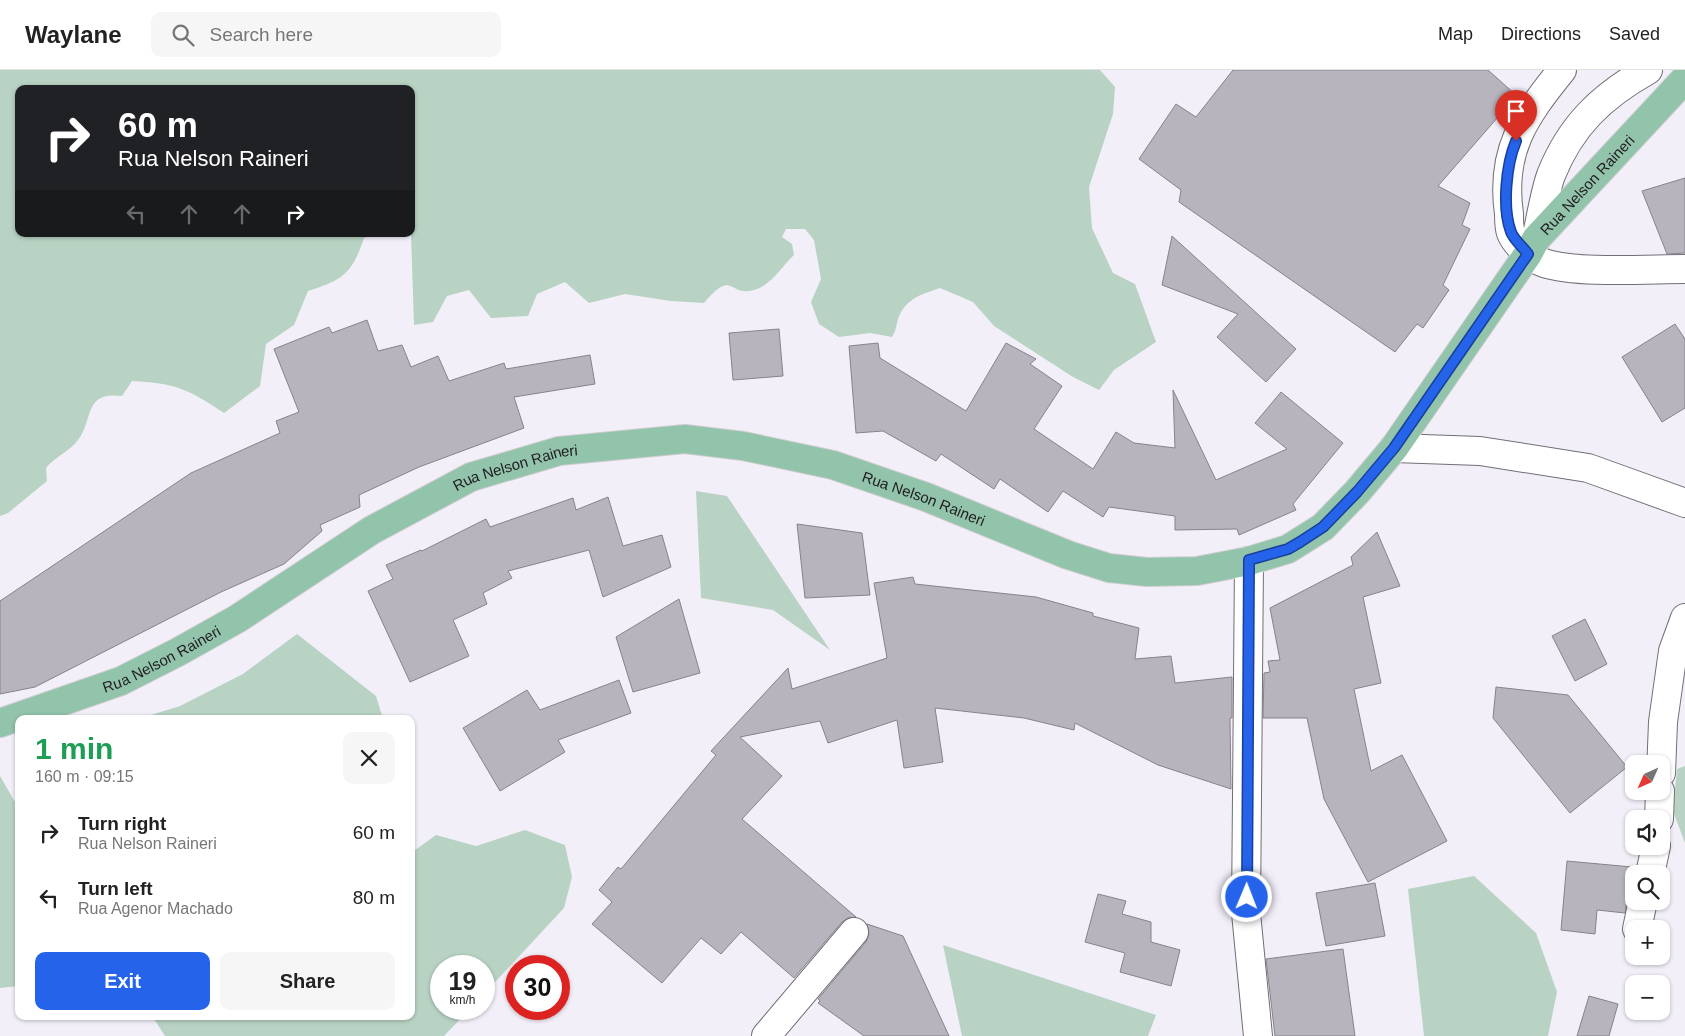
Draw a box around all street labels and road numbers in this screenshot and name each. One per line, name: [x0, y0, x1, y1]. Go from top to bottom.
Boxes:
street label: Rua Nelson Raineri: [1536, 131, 1637, 238]
street label: Rua Nelson Raineri: [450, 441, 578, 494]
street label: Rua Nelson Raineri: [860, 467, 988, 529]
street label: Rua Nelson Raineri: [100, 622, 223, 695]

